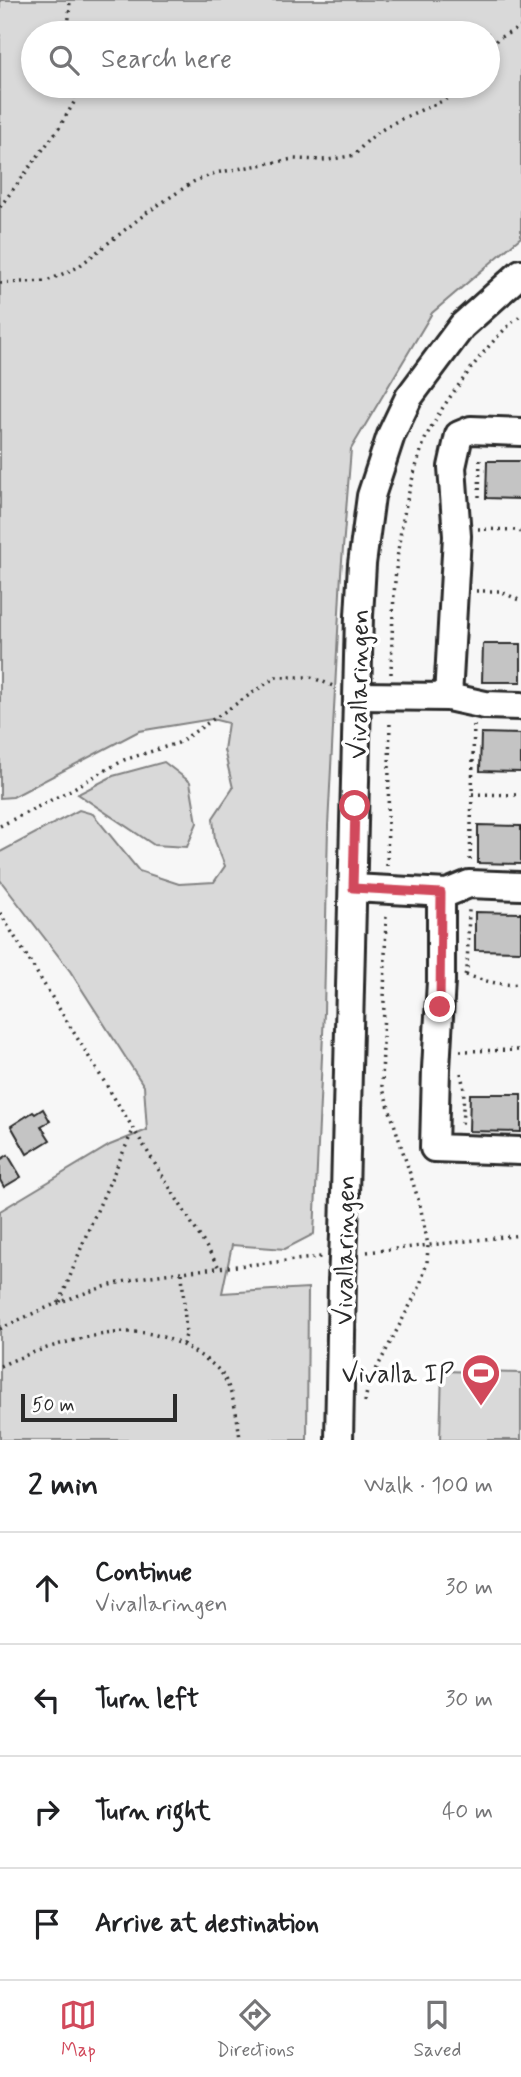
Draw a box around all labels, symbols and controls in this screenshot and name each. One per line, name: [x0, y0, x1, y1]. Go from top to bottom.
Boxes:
search box: [21, 21, 500, 98]
icon: search: [45, 41, 83, 79]
text: Search here: [101, 43, 232, 77]
street label: Vivallaringen: [342, 609, 378, 759]
route start: [339, 790, 370, 821]
route end: [424, 991, 455, 1022]
street label: Vivallaringen: [328, 1175, 364, 1325]
sports icon: Vivalla IP: [460, 1352, 502, 1407]
place label: Vivalla IP: [342, 1358, 454, 1392]
scale bar: [21, 1391, 177, 1423]
text: 50 m: [32, 1393, 75, 1418]
text: 2 min: [28, 1466, 98, 1505]
text: Walk · 100 m: [364, 1471, 493, 1501]
text: Continue: [95, 1556, 192, 1590]
icon: ahead: [28, 1569, 66, 1607]
text: 30 m: [445, 1573, 493, 1603]
text: Vivallaringen: [95, 1590, 228, 1620]
icon: left: [28, 1681, 66, 1719]
text: Turn left: [95, 1683, 199, 1717]
text: 30 m: [445, 1685, 493, 1715]
icon: right: [28, 1793, 66, 1831]
text: Turn right: [95, 1795, 211, 1829]
text: 40 m: [442, 1797, 493, 1827]
icon: arrive: [28, 1905, 66, 1943]
text: Arrive at destination: [95, 1907, 319, 1941]
tab: Map: [59, 1996, 97, 2063]
tab: Directions: [216, 1996, 295, 2063]
tab: Saved: [413, 1996, 461, 2063]

